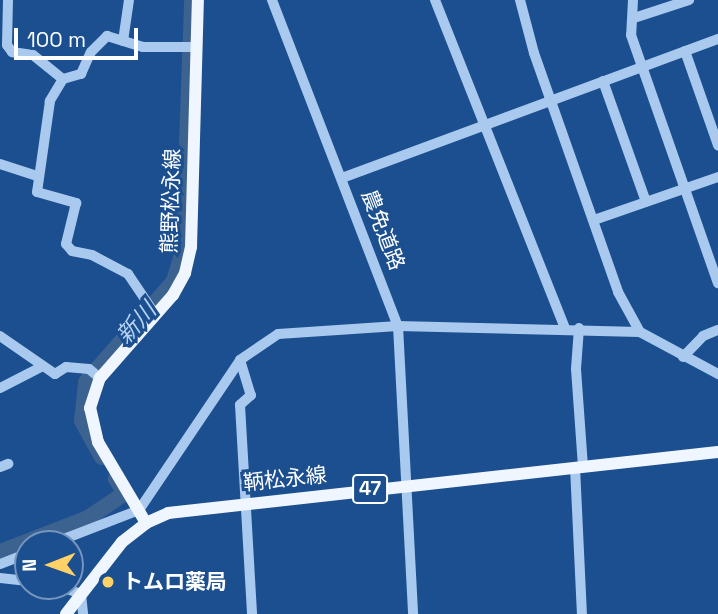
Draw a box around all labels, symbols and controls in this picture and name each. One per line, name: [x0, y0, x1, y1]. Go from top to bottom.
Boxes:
scale bar: [18, 14, 142, 58]
text: 100 m: [27, 26, 86, 53]
street label: 熊野松永線: [157, 148, 185, 254]
street label: 農免道路: [356, 186, 410, 274]
water label: 新川: [110, 297, 162, 349]
street label: 鞆松永線: [242, 462, 328, 496]
road number: 47: [351, 474, 389, 504]
north arrow: [14, 530, 84, 600]
text: N: [17, 559, 42, 572]
place label: トムロ薬局: [122, 569, 227, 595]
marker: トムロ薬局: [100, 574, 116, 590]

